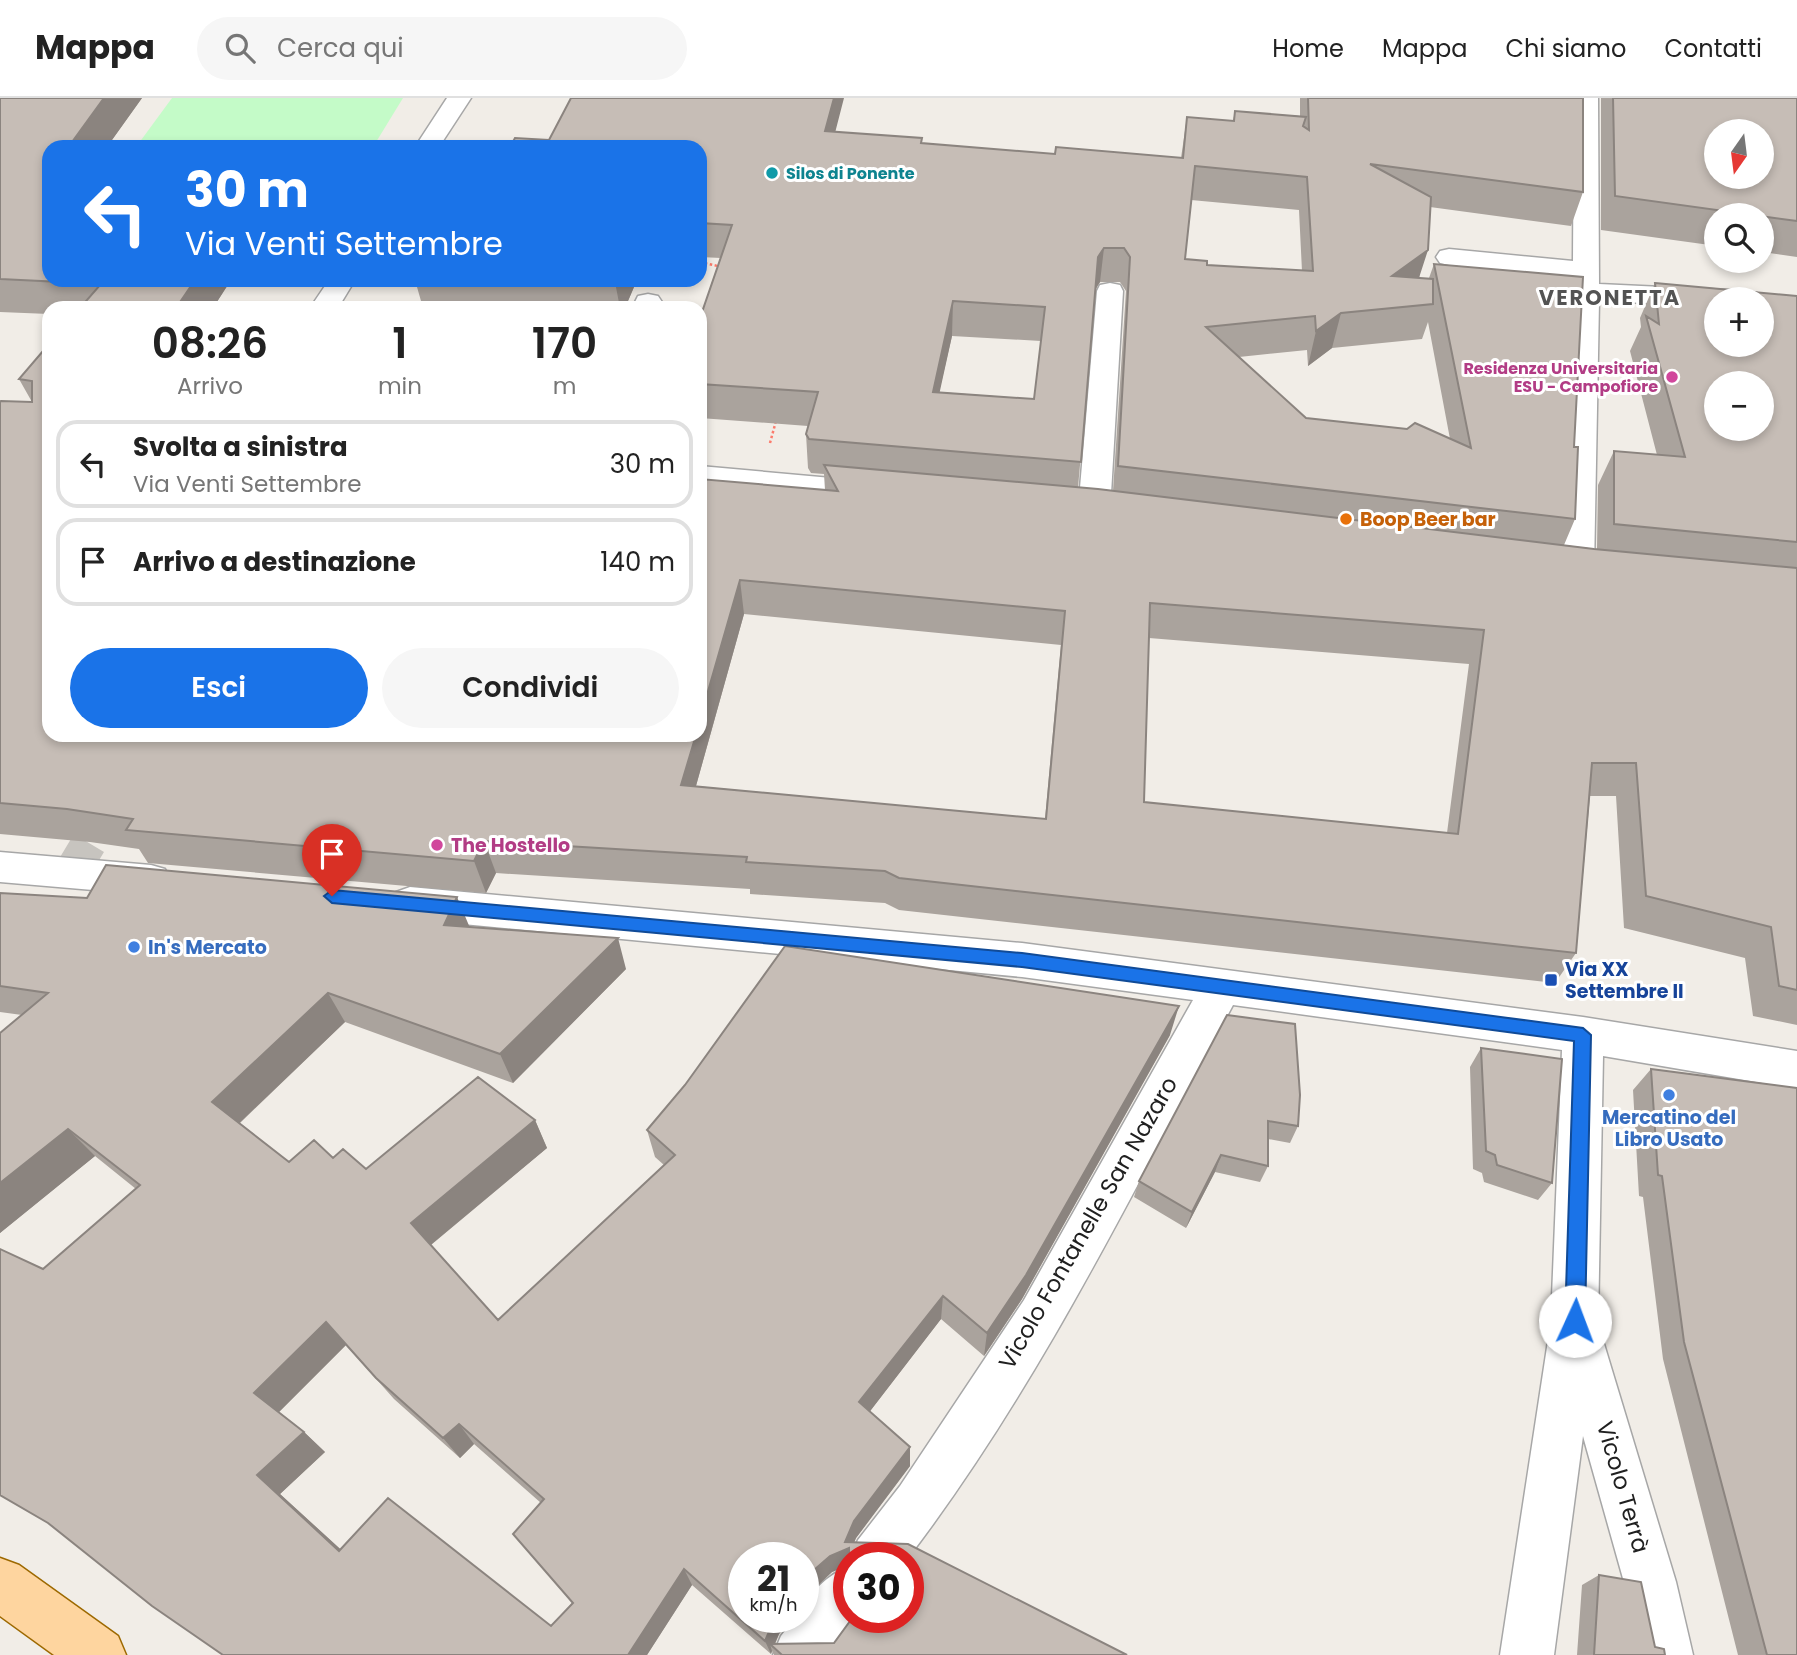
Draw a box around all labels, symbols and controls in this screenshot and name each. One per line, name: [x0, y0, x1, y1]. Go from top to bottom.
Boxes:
search box: [197, 17, 687, 80]
text: Mappa: [35, 24, 155, 71]
icon: search: [221, 29, 259, 67]
text: Cerca qui: [277, 30, 404, 66]
text: Home: [1272, 32, 1344, 65]
text: Mappa: [1382, 32, 1467, 65]
text: Chi siamo: [1505, 32, 1626, 65]
text: Contatti: [1664, 32, 1762, 65]
north arrow: [1704, 119, 1774, 189]
map controls: [1704, 119, 1774, 441]
text: 30 m: [185, 156, 309, 224]
place label: Silos di Ponente: [786, 162, 915, 185]
marker: Silos di Ponente: [764, 165, 780, 181]
icon: left: [70, 168, 161, 259]
button: search: [1704, 203, 1774, 273]
text: Via Venti Settembre: [185, 221, 503, 266]
district label: VERONETTA: [1539, 283, 1681, 312]
button: +: [1704, 287, 1774, 357]
text: 08:26: [152, 314, 268, 373]
text: 1: [392, 314, 408, 373]
text: 170: [532, 314, 597, 373]
place label: Residenza Universitaria ESU - Campofiore: [1463, 357, 1658, 398]
marker: Residenza Universitaria ESU - Campofiore: [1664, 369, 1680, 385]
text: Arrivo: [177, 370, 243, 402]
text: min: [378, 370, 422, 402]
text: m: [553, 370, 576, 402]
button: −: [1704, 371, 1774, 441]
text: Svolta a sinistra: [133, 429, 348, 465]
icon: left: [74, 445, 112, 483]
text: 30 m: [610, 446, 675, 482]
text: Via Venti Settembre: [133, 468, 361, 500]
place label: Boop Beer bar: [1360, 506, 1496, 533]
marker: Boop Beer bar: [1338, 511, 1354, 527]
icon: arrive: [74, 543, 112, 581]
text: Arrivo a destinazione: [133, 544, 416, 580]
text: 140 m: [600, 544, 675, 580]
button: Esci: [70, 648, 368, 728]
button: Condividi: [382, 648, 679, 728]
pin: [302, 824, 362, 896]
place label: The Hostello: [451, 832, 570, 859]
icon: arrive: [313, 835, 351, 873]
marker: The Hostello: [429, 837, 445, 853]
place label: In's Mercato: [148, 934, 267, 961]
marker: In's Mercato: [126, 939, 142, 955]
place label: Via XX Settembre II: [1565, 956, 1684, 1005]
marker: Via XX Settembre II: [1543, 972, 1559, 988]
street label: Vicolo Fontanelle San Nazaro: [991, 1071, 1185, 1375]
marker: Mercatino del Libro Usato: [1661, 1087, 1677, 1103]
place label: Mercatino del Libro Usato: [1602, 1104, 1736, 1153]
position arrow: [1538, 1284, 1612, 1358]
street label: Vicolo Terrà: [1589, 1417, 1657, 1557]
speed limit sign: 30: [833, 1542, 924, 1633]
text: 21: [757, 1554, 790, 1603]
text: km/h: [750, 1592, 797, 1617]

